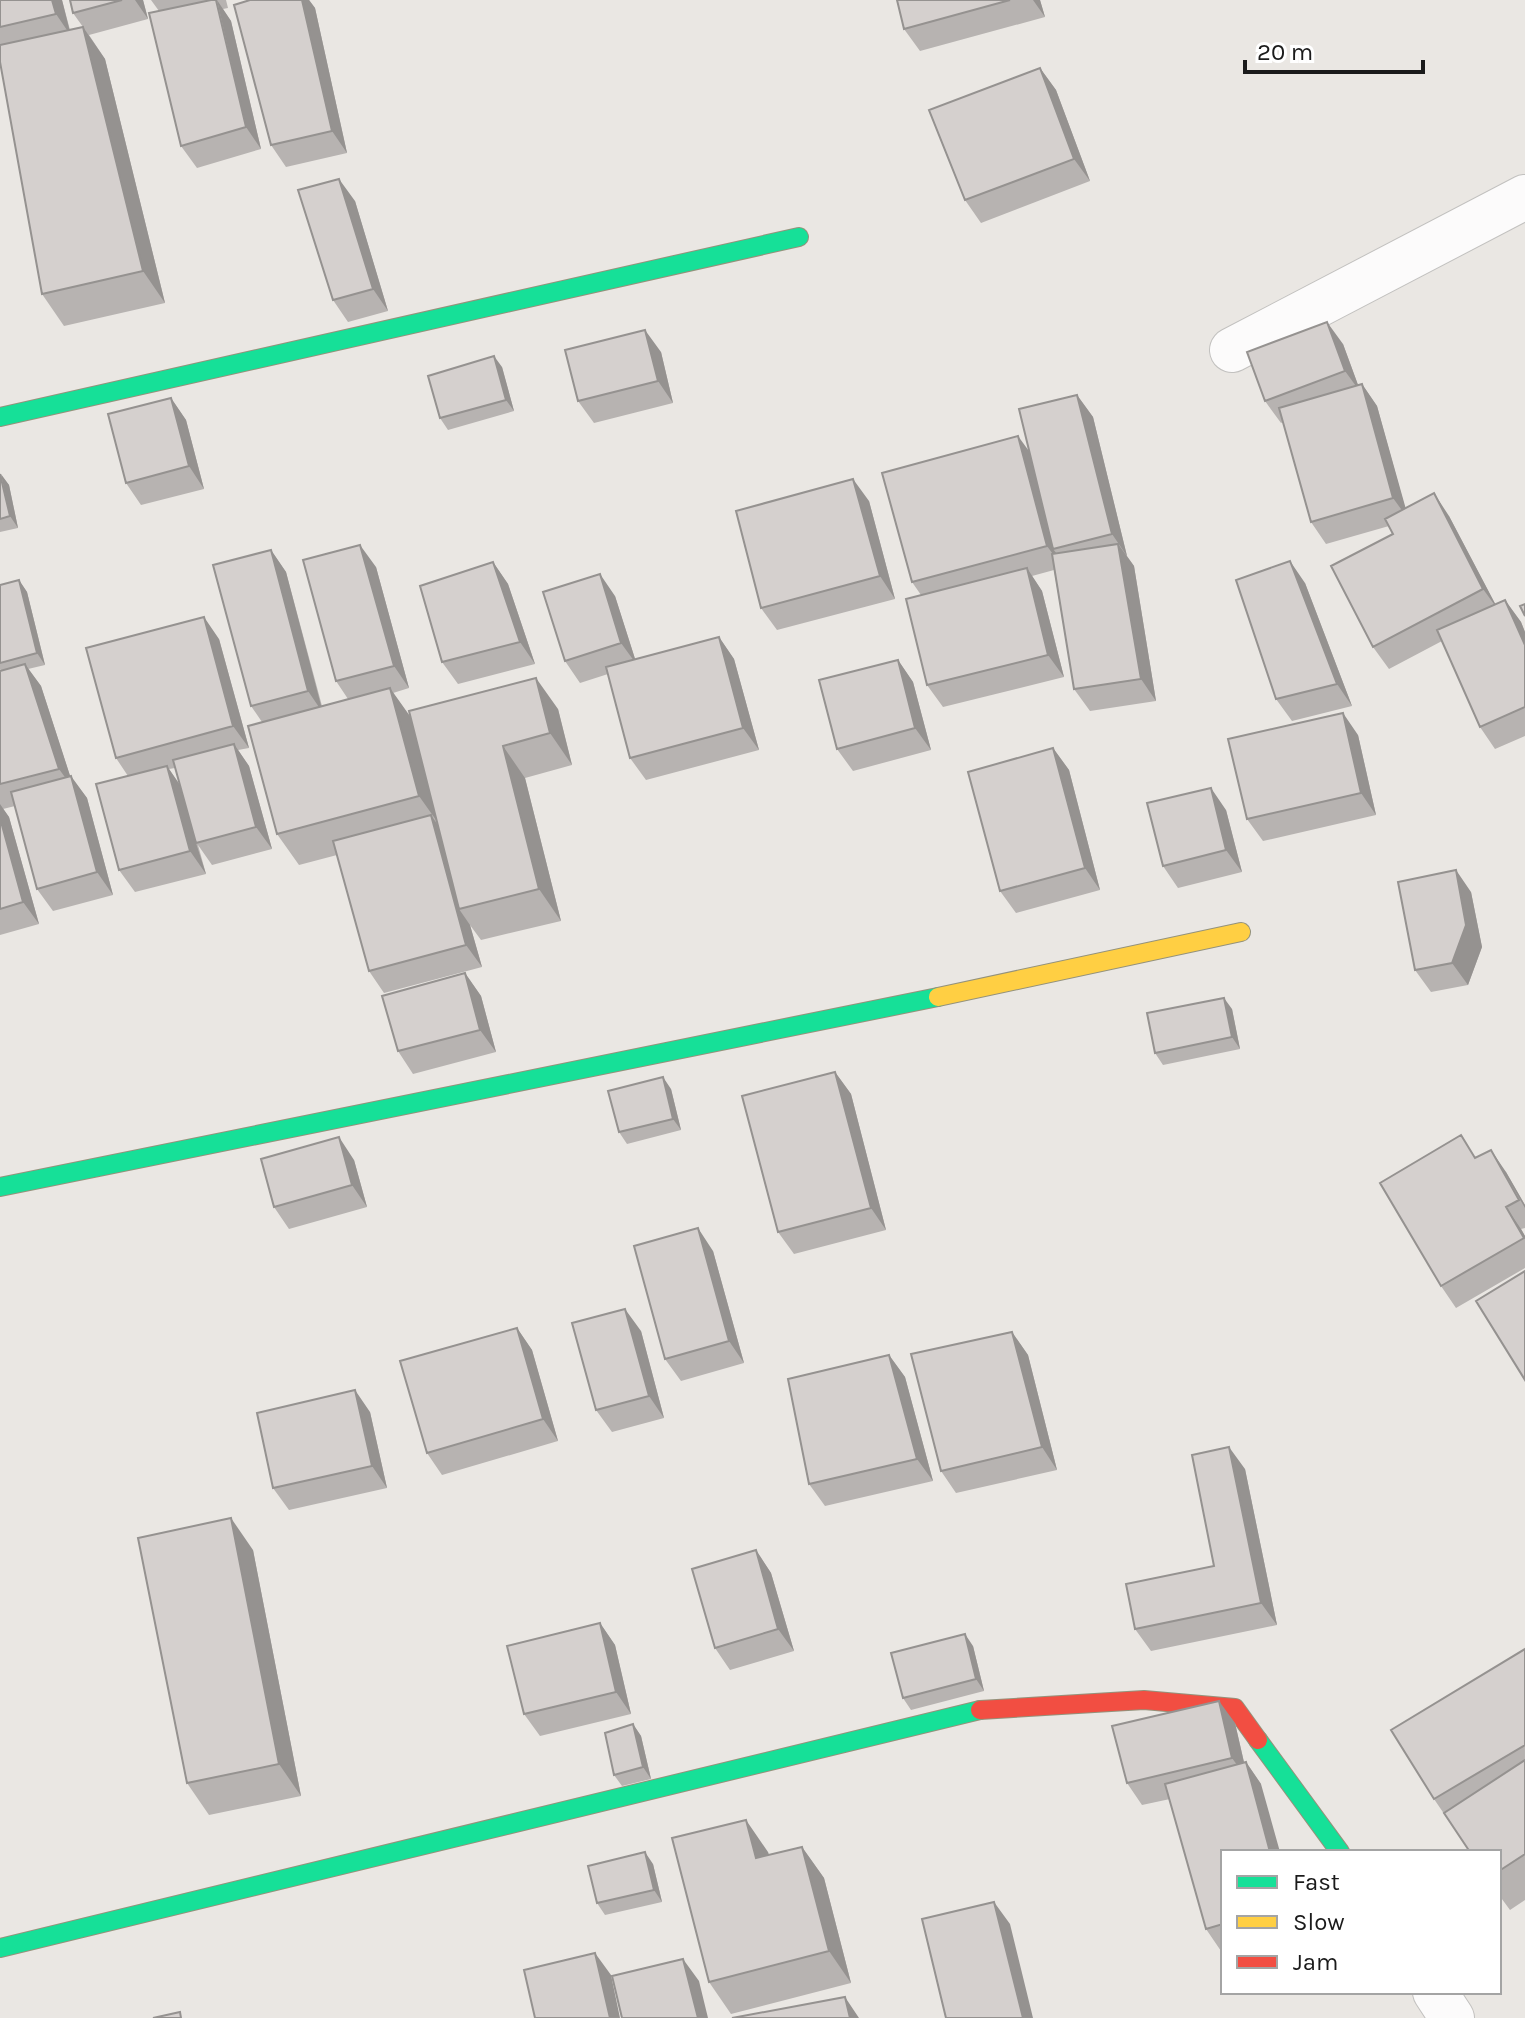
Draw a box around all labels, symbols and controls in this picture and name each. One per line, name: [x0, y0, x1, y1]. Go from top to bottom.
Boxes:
scale bar: [1245, 24, 1423, 74]
text: 20 m: [1257, 38, 1313, 66]
legend: [1221, 1850, 1501, 1994]
text: Fast: [1293, 1868, 1340, 1896]
text: Slow: [1293, 1908, 1345, 1936]
text: Jam: [1293, 1948, 1338, 1976]

